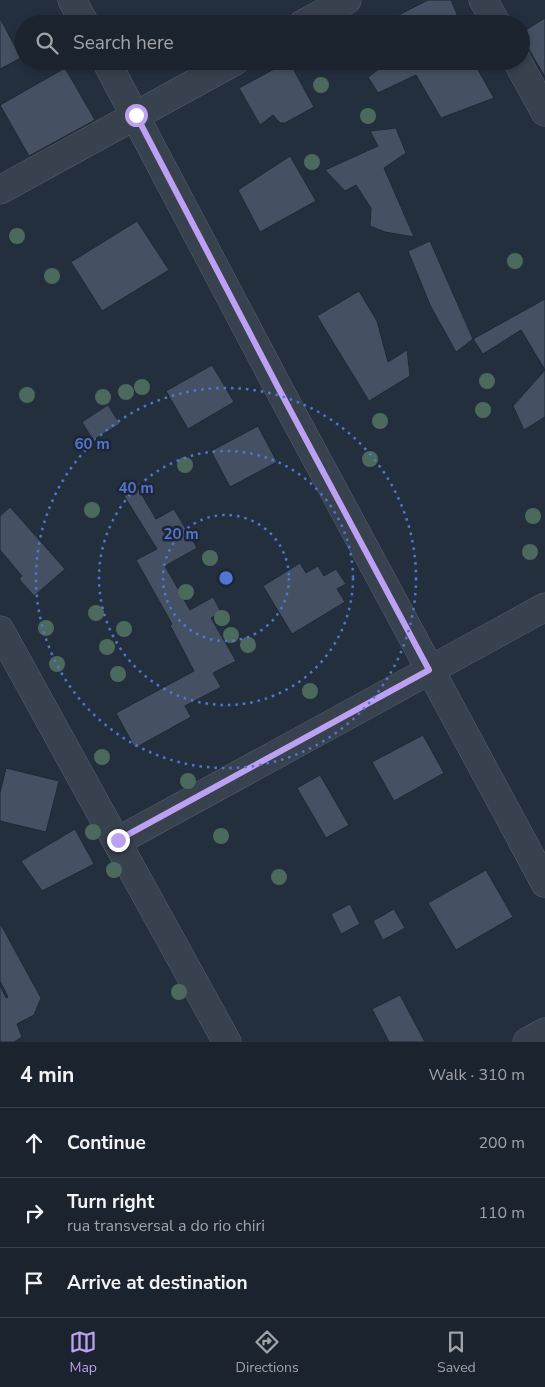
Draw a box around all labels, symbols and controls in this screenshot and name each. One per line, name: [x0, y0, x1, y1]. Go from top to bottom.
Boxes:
search box: [15, 15, 530, 70]
icon: search: [33, 29, 61, 57]
text: Search here: [73, 30, 174, 56]
route start: [125, 104, 148, 127]
text: 60 m: [74, 434, 110, 454]
text: 40 m: [118, 478, 154, 498]
text: 20 m: [163, 524, 199, 544]
centre of rings: [217, 569, 235, 587]
route end: [107, 829, 130, 852]
text: 4 min: [20, 1061, 74, 1089]
text: Walk · 310 m: [429, 1064, 525, 1086]
icon: ahead: [20, 1129, 48, 1157]
text: Continue: [67, 1130, 146, 1156]
text: 200 m: [478, 1132, 525, 1154]
text: Turn right: [67, 1189, 154, 1215]
icon: right: [20, 1199, 48, 1227]
text: 110 m: [478, 1202, 525, 1224]
text: rua transversal a do rio chiri: [67, 1215, 265, 1237]
icon: arrive: [20, 1269, 48, 1297]
text: Arrive at destination: [67, 1270, 248, 1296]
tab: Map: [69, 1328, 97, 1377]
tab: Directions: [236, 1328, 299, 1377]
tab: Saved: [437, 1328, 476, 1377]

